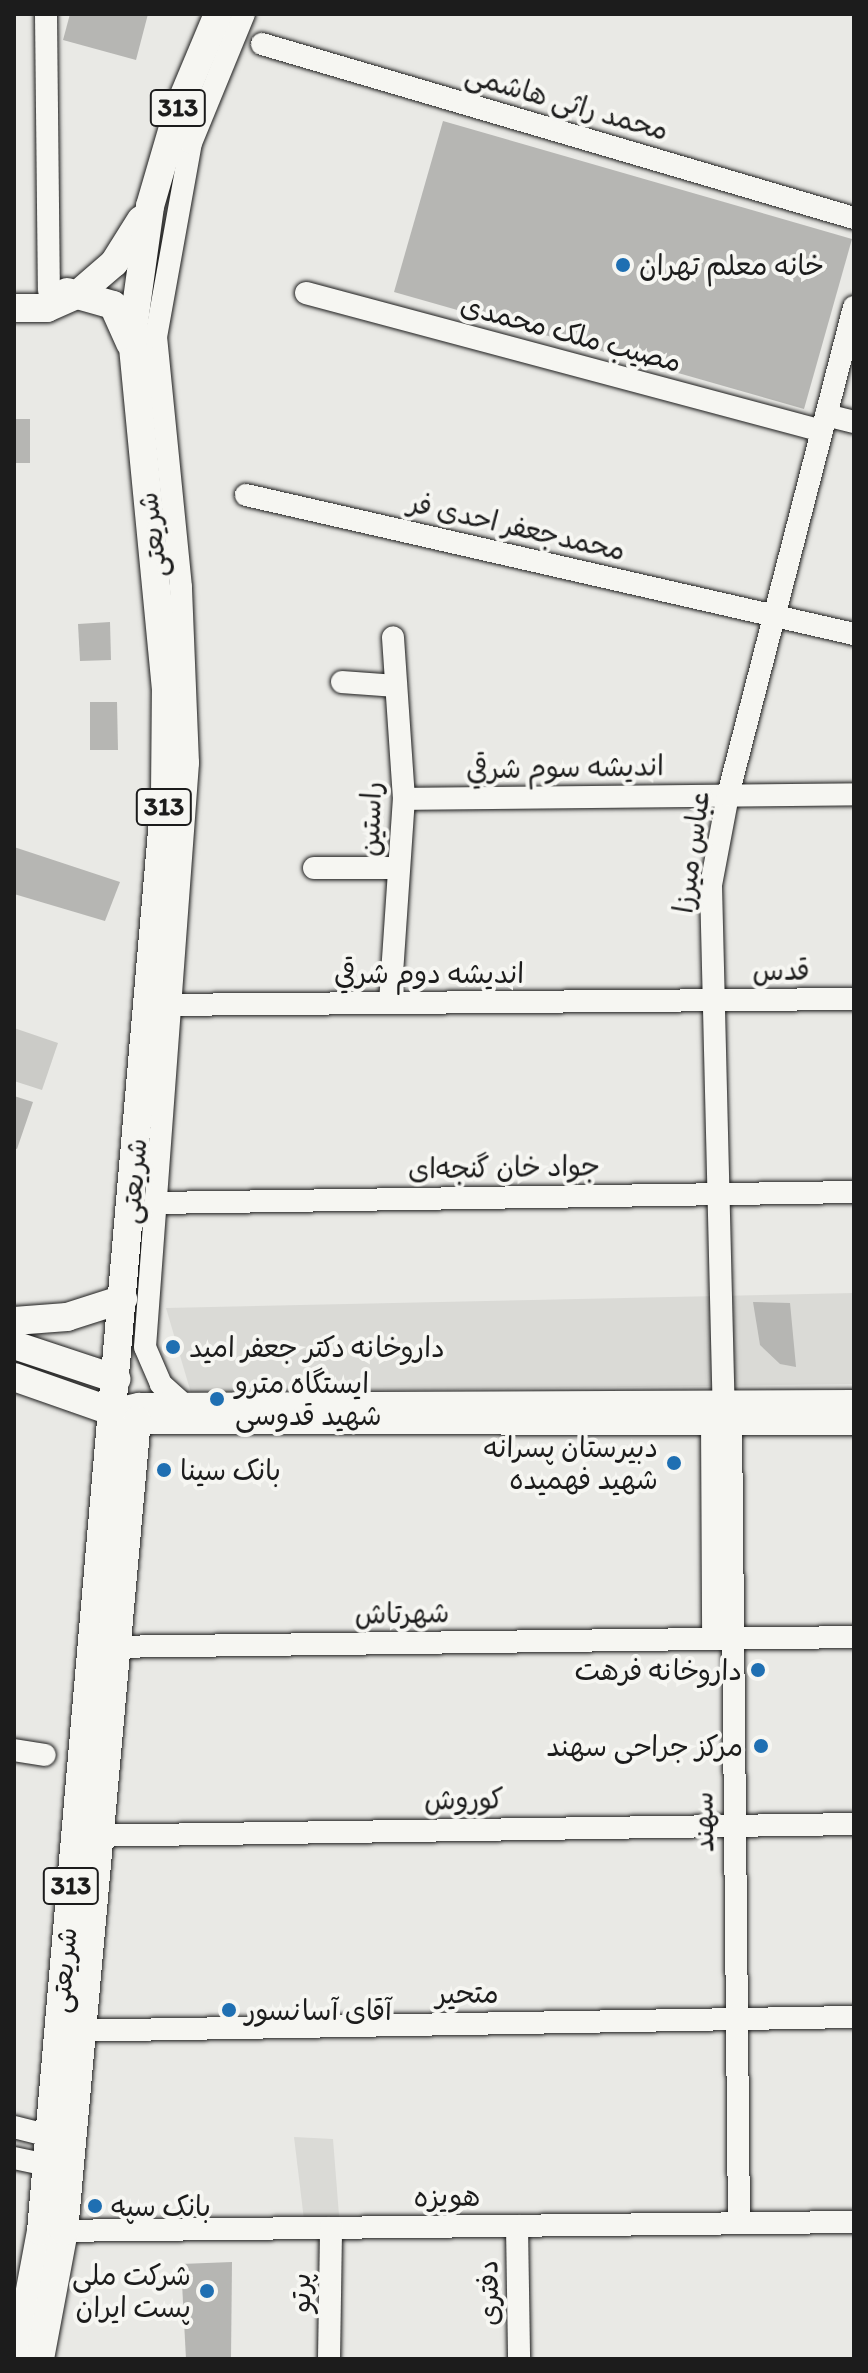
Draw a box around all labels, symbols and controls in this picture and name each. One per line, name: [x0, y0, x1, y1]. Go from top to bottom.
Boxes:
street label: محمد راثی هاشمی: [462, 57, 672, 147]
road number: 313: [148, 86, 208, 130]
place label: خانه معلم تهران: [639, 248, 824, 282]
marker: خانه معلم تهران: [614, 256, 632, 274]
street label: مصیب ملک محمدی: [457, 287, 685, 379]
street label: محمدجعفر احدی فر: [405, 485, 629, 567]
street label: شریعتی: [130, 490, 174, 580]
street label: اندیشه سوم شرقي: [466, 748, 664, 786]
street label: راستین: [352, 781, 388, 857]
road number: 313: [134, 785, 194, 829]
street label: عباس میرزا: [666, 789, 716, 915]
street label: قدس: [752, 953, 810, 987]
street label: انديشه دوم شرقي: [334, 956, 524, 990]
street label: شریعتی: [113, 1137, 153, 1225]
street label: جواد خان گنجه‌ای: [408, 1149, 600, 1185]
place label: داروخانه دکتر جعفر امید: [189, 1330, 445, 1364]
marker: داروخانه دکتر جعفر امید: [164, 1338, 182, 1356]
place label: ایستگاه مترو شهید قدوسی: [235, 1366, 382, 1432]
marker: ایستگاه مترو شهید قدوسی: [206, 1388, 228, 1410]
place label: دبیرستان پسرانه شهید فهمیده: [483, 1430, 658, 1496]
place label: بانک سینا: [180, 1453, 281, 1487]
marker: دبیرستان پسرانه شهید فهمیده: [665, 1454, 683, 1472]
marker: بانک سینا: [155, 1461, 173, 1479]
street label: شهرتاش: [354, 1595, 450, 1631]
place label: داروخانه فرهت: [575, 1653, 742, 1687]
marker: داروخانه فرهت: [749, 1661, 767, 1679]
place label: مرکز جراحی سهند: [546, 1729, 743, 1763]
marker: مرکز جراحی سهند: [750, 1735, 772, 1757]
street label: کوروش: [424, 1782, 504, 1816]
street label: سهند: [686, 1791, 720, 1853]
road number: 313: [41, 1864, 101, 1908]
street label: شریعتی: [43, 1926, 83, 2014]
street label: متحیر: [435, 1976, 499, 2010]
place label: آقای آسانسور: [245, 1993, 392, 2027]
marker: آقای آسانسور: [220, 2001, 238, 2019]
street label: هویزه: [413, 2179, 481, 2213]
place label: بانک سپه: [111, 2189, 211, 2223]
marker: بانک سپه: [86, 2197, 104, 2215]
place label: شرکت ملی پست ایران: [72, 2258, 191, 2324]
street label: دفتری: [471, 2260, 505, 2326]
street label: پرتو: [283, 2273, 317, 2313]
marker: شرکت ملی پست ایران: [198, 2282, 216, 2300]

